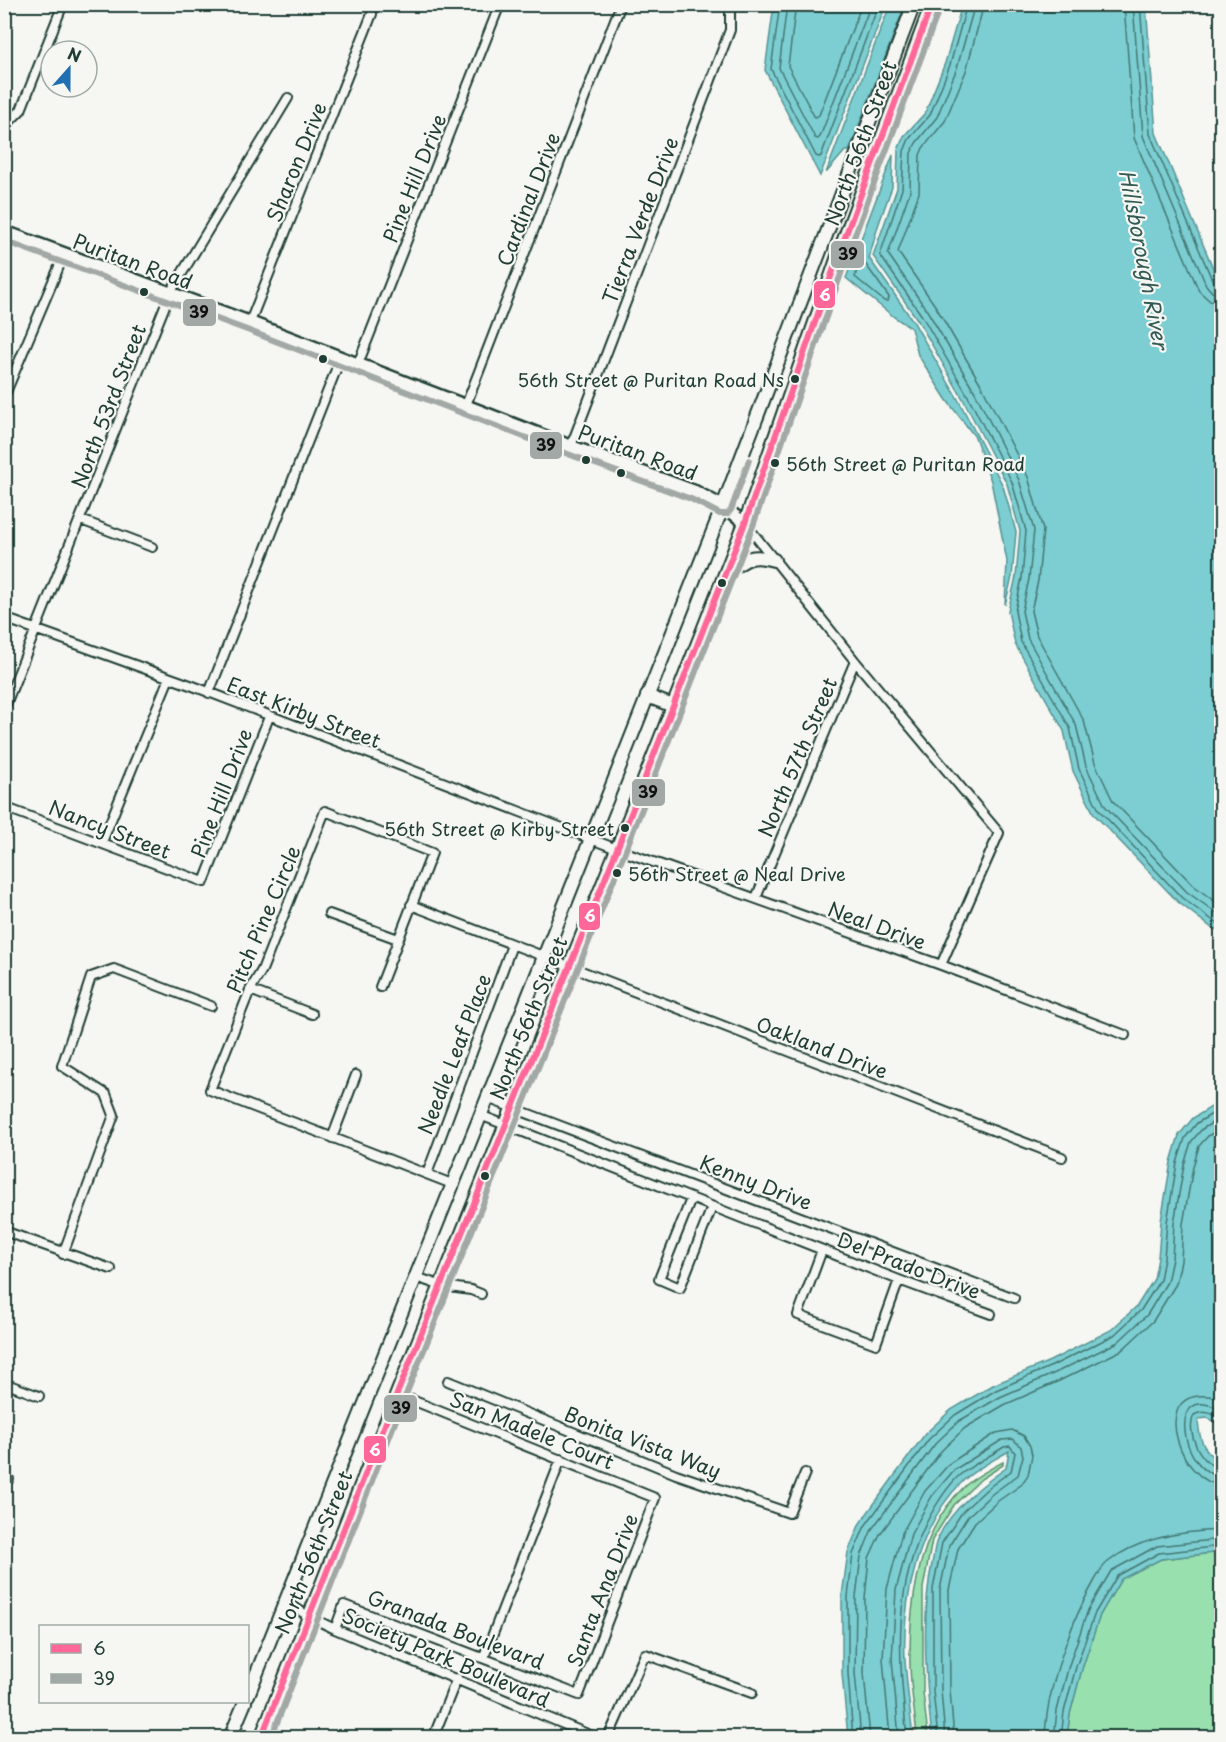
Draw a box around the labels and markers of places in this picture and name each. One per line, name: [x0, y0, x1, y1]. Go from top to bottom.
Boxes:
unlabelled marker: [138, 286, 150, 298]
unlabelled marker: [317, 353, 329, 365]
place label: 56th Street @ Puritan Road Ns: [517, 366, 784, 393]
marker: 56th Street @ Puritan Road Ns: [789, 373, 801, 385]
place label: 56th Street @ Puritan Road: [786, 450, 1025, 477]
unlabelled marker: [580, 454, 592, 466]
marker: 56th Street @ Puritan Road: [769, 457, 781, 469]
unlabelled marker: [615, 467, 627, 479]
unlabelled marker: [716, 577, 728, 589]
place label: 56th Street @ Kirby Street: [384, 815, 614, 842]
marker: 56th Street @ Kirby Street: [619, 822, 631, 834]
place label: 56th Street @ Neal Drive: [628, 860, 846, 887]
marker: 56th Street @ Neal Drive: [611, 867, 623, 879]
unlabelled marker: [479, 1170, 491, 1182]

